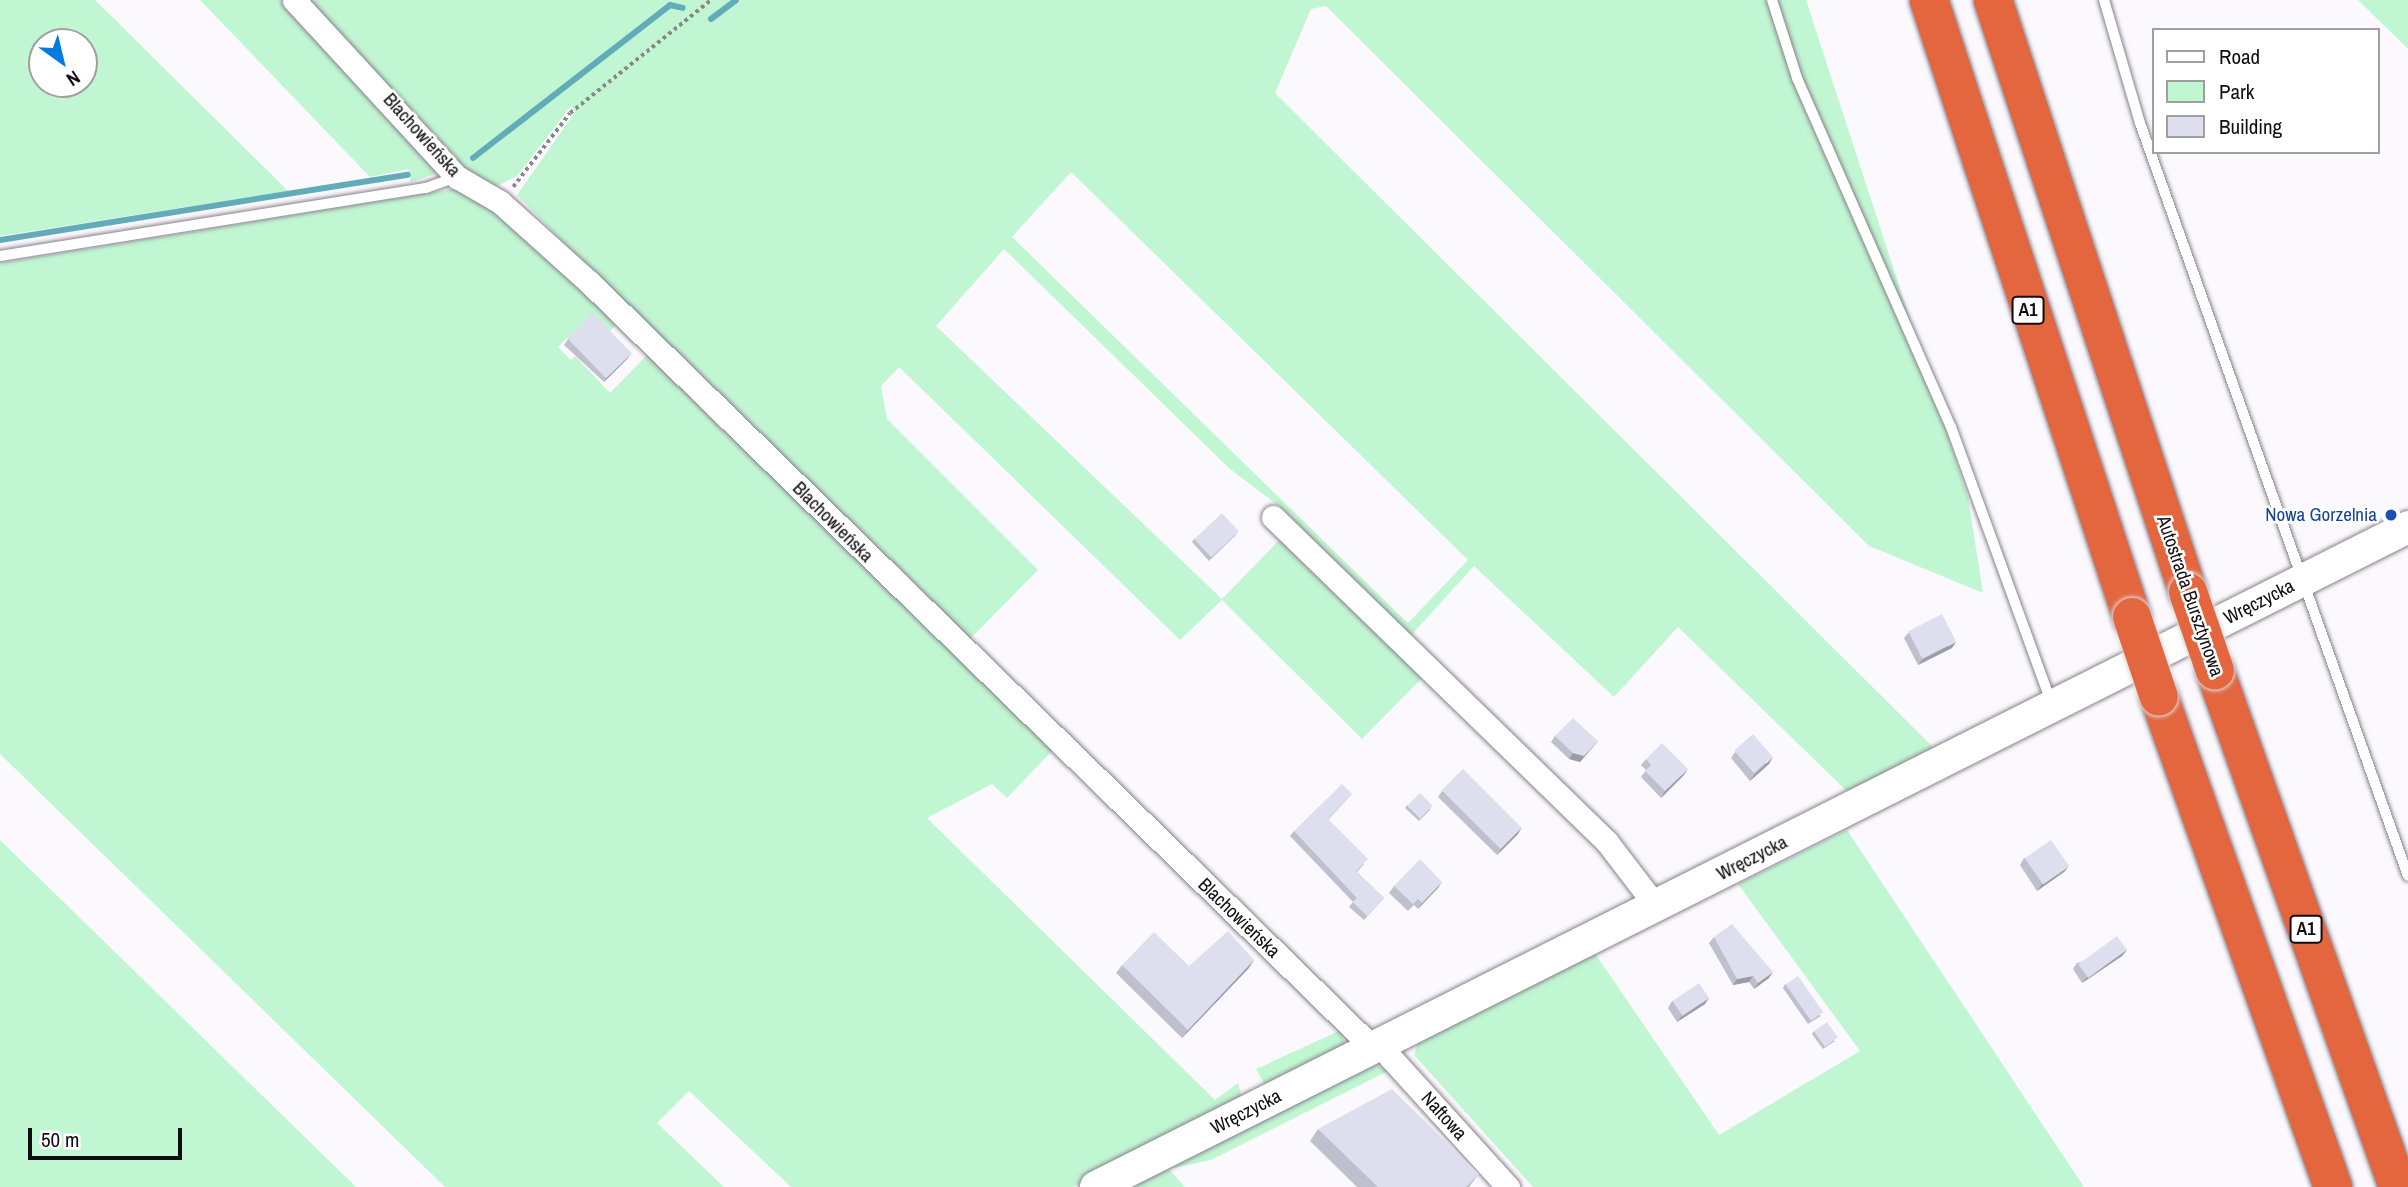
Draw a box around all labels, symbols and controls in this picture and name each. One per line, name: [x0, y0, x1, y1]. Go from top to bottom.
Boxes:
north arrow: [28, 28, 98, 98]
legend: [2152, 28, 2380, 154]
text: Road: [2219, 42, 2260, 71]
text: N: [62, 65, 86, 93]
text: Park: [2219, 77, 2254, 106]
street label: Blachowieńska: [378, 88, 466, 182]
text: Building: [2219, 112, 2282, 141]
road number: A1: [2010, 296, 2046, 324]
street label: Blachowieńska: [788, 477, 878, 567]
place label: Nowa Gorzelnia: [2265, 504, 2377, 526]
marker: Nowa Gorzelnia: [2383, 507, 2399, 523]
street label: Autostrada Bursztynowa: [2152, 512, 2228, 680]
street label: Wręczycka: [2220, 575, 2298, 629]
street label: Wręczycka: [1713, 831, 1791, 885]
street label: Blachowieńska: [1193, 873, 1285, 963]
road number: A1: [2288, 914, 2324, 944]
street label: Wręczycka: [1207, 1085, 1285, 1139]
street label: Naftowa: [1416, 1087, 1472, 1145]
scale bar: [32, 1114, 186, 1158]
text: 50 m: [41, 1125, 79, 1154]

